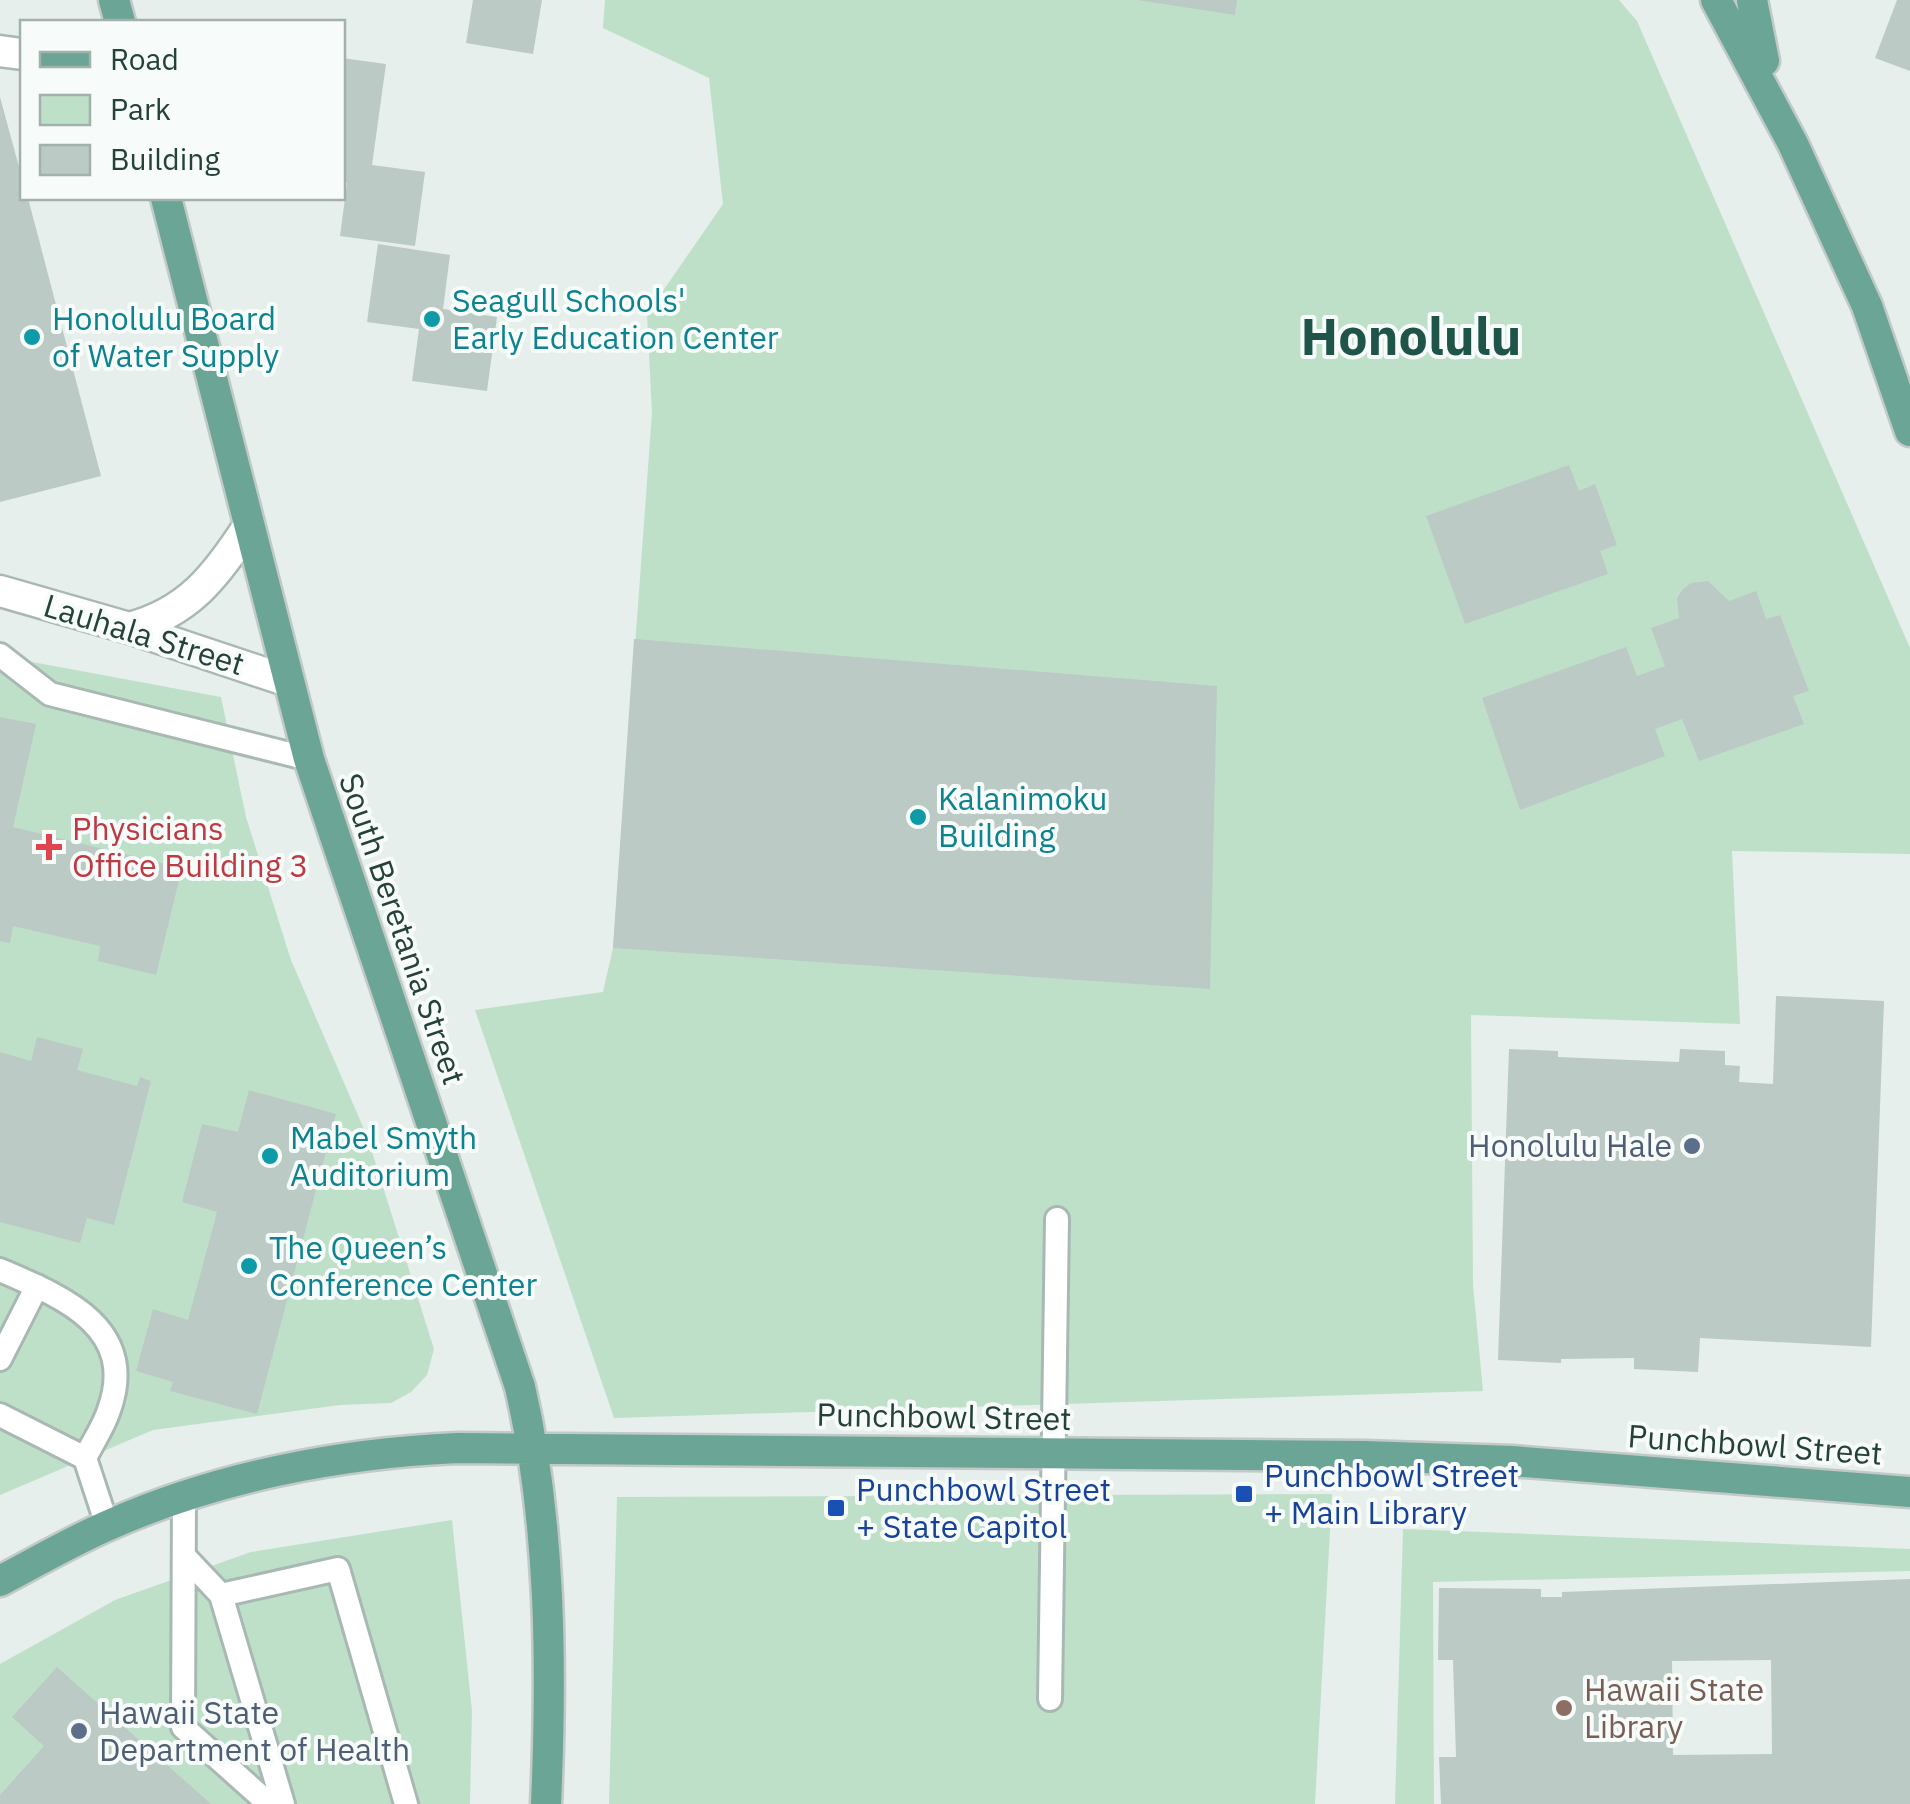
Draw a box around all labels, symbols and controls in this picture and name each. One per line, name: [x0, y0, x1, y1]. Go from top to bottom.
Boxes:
legend: [20, 20, 345, 200]
text: Road: [110, 39, 179, 78]
text: Park: [110, 89, 171, 128]
text: Building: [110, 139, 220, 178]
place label: Seagull Schools' Early Education Center: [452, 279, 779, 358]
place label: Honolulu Board of Water Supply: [52, 297, 279, 376]
district label: Honolulu: [1301, 302, 1521, 369]
marker: Seagull Schools' Early Education Center: [421, 308, 443, 330]
marker: Honolulu Board of Water Supply: [21, 326, 43, 348]
street label: Lauhala Street: [39, 584, 250, 684]
street label: South Beretania Street: [330, 768, 476, 1090]
place label: Kalanimoku Building: [938, 777, 1107, 856]
marker: Kalanimoku Building: [907, 806, 929, 828]
place label: Physicians Office Building 3: [72, 807, 308, 886]
marker: Physicians Office Building 3: [36, 834, 62, 860]
place label: Mabel Smyth Auditorium: [290, 1116, 477, 1195]
place label: Honolulu Hale: [1468, 1124, 1672, 1166]
marker: Honolulu Hale: [1681, 1135, 1703, 1157]
marker: Mabel Smyth Auditorium: [259, 1145, 281, 1167]
place label: The Queen’s Conference Center: [269, 1226, 537, 1305]
marker: The Queen’s Conference Center: [238, 1255, 260, 1277]
street label: Punchbowl Street: [816, 1393, 1072, 1439]
street label: Punchbowl Street: [1626, 1414, 1884, 1474]
place label: Punchbowl Street + Main Library: [1264, 1454, 1519, 1533]
place label: Punchbowl Street + State Capitol: [856, 1468, 1111, 1547]
marker: Punchbowl Street + Main Library: [1233, 1483, 1255, 1505]
marker: Punchbowl Street + State Capitol: [825, 1497, 847, 1519]
place label: Hawaii State Library: [1584, 1668, 1764, 1747]
place label: Hawaii State Department of Health: [99, 1691, 410, 1770]
marker: Hawaii State Library: [1553, 1697, 1575, 1719]
marker: Hawaii State Department of Health: [68, 1720, 90, 1742]

